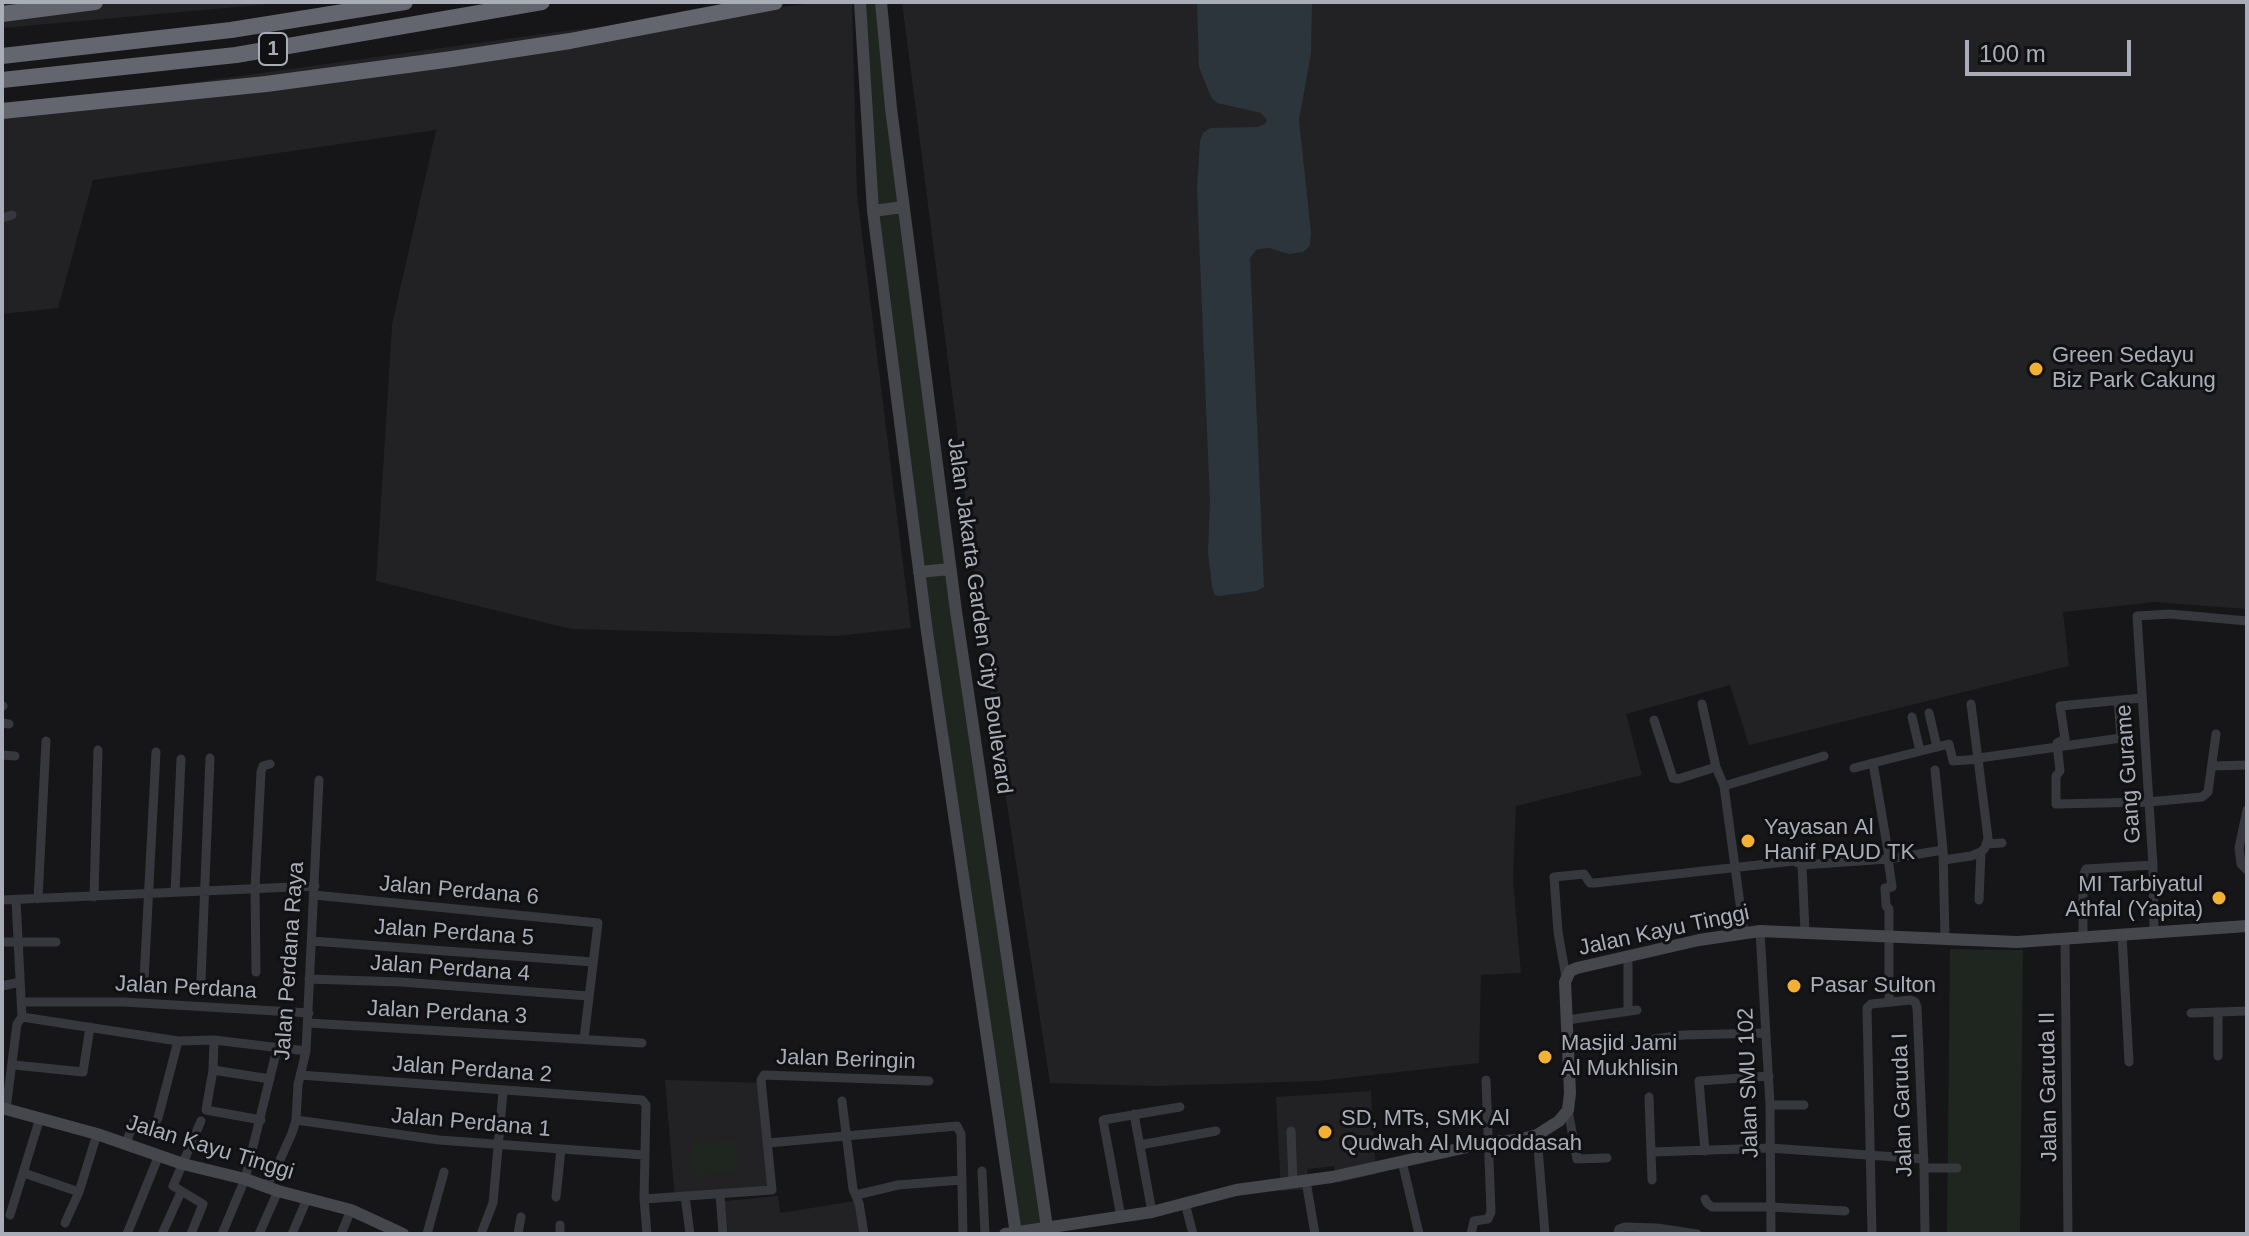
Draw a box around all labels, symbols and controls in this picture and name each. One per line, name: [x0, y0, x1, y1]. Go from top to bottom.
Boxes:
scale bar: [1969, 24, 2135, 74]
road number: 1: [259, 33, 287, 65]
text: 100 m: [1979, 40, 2046, 67]
place label: Green Sedayu Biz Park Cakung: [2052, 343, 2216, 394]
marker: Green Sedayu Biz Park Cakung: [2027, 360, 2045, 378]
street label: Jalan Jakarta Garden City Boulevard: [941, 436, 1017, 796]
street label: Gang Gurame: [2111, 704, 2147, 844]
place label: Yayasan Al Hanif PAUD TK: [1764, 815, 1915, 866]
marker: Yayasan Al Hanif PAUD TK: [1739, 832, 1757, 850]
street label: Jalan Perdana Raya: [270, 861, 310, 1061]
street label: Jalan Perdana 6: [378, 871, 540, 911]
place label: MI Tarbiyatul Athfal (Yapita): [2065, 872, 2203, 924]
marker: MI Tarbiyatul Athfal (Yapita): [2210, 889, 2228, 907]
street label: Jalan Kayu Tinggi: [1576, 900, 1752, 962]
street label: Jalan Perdana 5: [373, 914, 535, 952]
street label: Jalan Perdana 4: [369, 950, 531, 988]
street label: Jalan Perdana: [114, 971, 258, 1005]
place label: Pasar Sulton: [1810, 973, 1936, 999]
marker: Pasar Sulton: [1785, 977, 1803, 995]
street label: Jalan Perdana 3: [366, 996, 528, 1030]
street label: Jalan SMU 102: [1733, 1007, 1765, 1159]
street label: Jalan Garuda II: [2034, 1012, 2064, 1162]
place label: Masjid Jami Al Mukhlisin: [1561, 1031, 1678, 1082]
street label: Jalan Garuda I: [1887, 1032, 1919, 1178]
street label: Jalan Beringin: [776, 1044, 916, 1076]
marker: Masjid Jami Al Mukhlisin: [1536, 1048, 1554, 1066]
street label: Jalan Perdana 2: [391, 1051, 553, 1089]
street label: Jalan Perdana 1: [390, 1103, 552, 1143]
place label: SD, MTs, SMK Al Qudwah Al Muqoddasah: [1341, 1106, 1582, 1158]
street label: Jalan Kayu Tinggi: [123, 1110, 297, 1186]
marker: SD, MTs, SMK Al Qudwah Al Muqoddasah: [1316, 1123, 1334, 1141]

